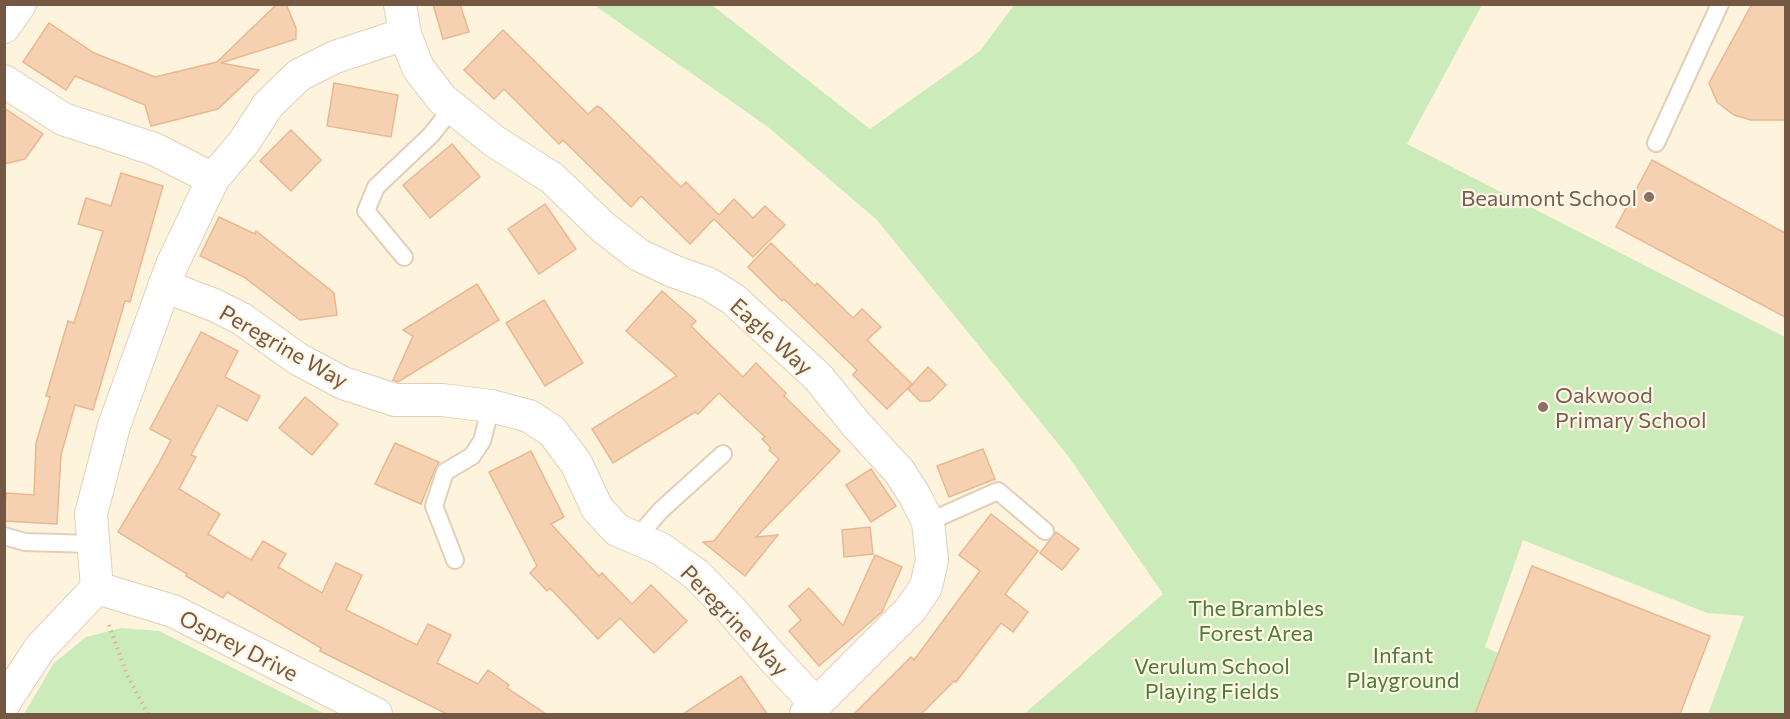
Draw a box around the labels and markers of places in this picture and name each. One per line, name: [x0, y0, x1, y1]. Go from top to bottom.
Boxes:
place label: Beaumont School: [1461, 184, 1637, 211]
marker: Beaumont School: [1642, 190, 1656, 204]
place label: Oakwood Primary School: [1555, 381, 1707, 433]
marker: Oakwood Primary School: [1536, 400, 1550, 414]

